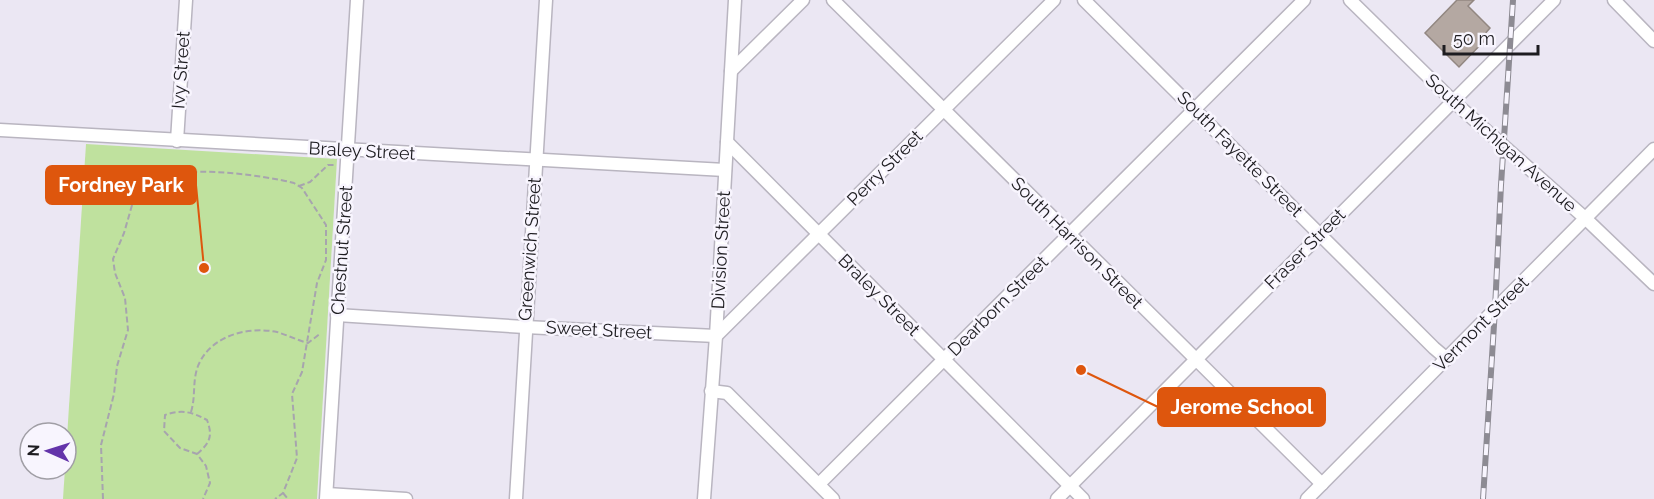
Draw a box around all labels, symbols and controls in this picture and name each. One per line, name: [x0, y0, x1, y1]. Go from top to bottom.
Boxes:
scale bar: [1444, 18, 1538, 56]
text: 50 m: [1453, 28, 1495, 49]
street label: Ivy Street: [167, 30, 194, 110]
street label: South Michigan Avenue: [1421, 69, 1582, 216]
street label: South Fayette Street: [1173, 86, 1308, 221]
street label: Perry Street: [843, 126, 927, 210]
street label: Braley Street: [308, 137, 416, 164]
callout: Fordney Park: [46, 166, 196, 204]
street label: South Harrison Street: [1007, 172, 1148, 313]
text: Fordney Park: [58, 173, 184, 197]
street label: Greenwich Street: [514, 177, 545, 321]
street label: Chestnut Street: [326, 184, 357, 315]
street label: Division Street: [707, 190, 734, 310]
street label: Fraser Street: [1260, 204, 1349, 293]
street label: Braley Street: [834, 249, 925, 340]
street label: Dearborn Street: [943, 251, 1052, 360]
street label: Vermont Street: [1429, 272, 1533, 376]
street label: Sweet Street: [545, 316, 653, 343]
callout: Jerome School: [1158, 388, 1325, 426]
text: Jerome School: [1171, 395, 1314, 419]
north arrow: [18, 421, 78, 481]
text: N: [24, 444, 43, 457]

